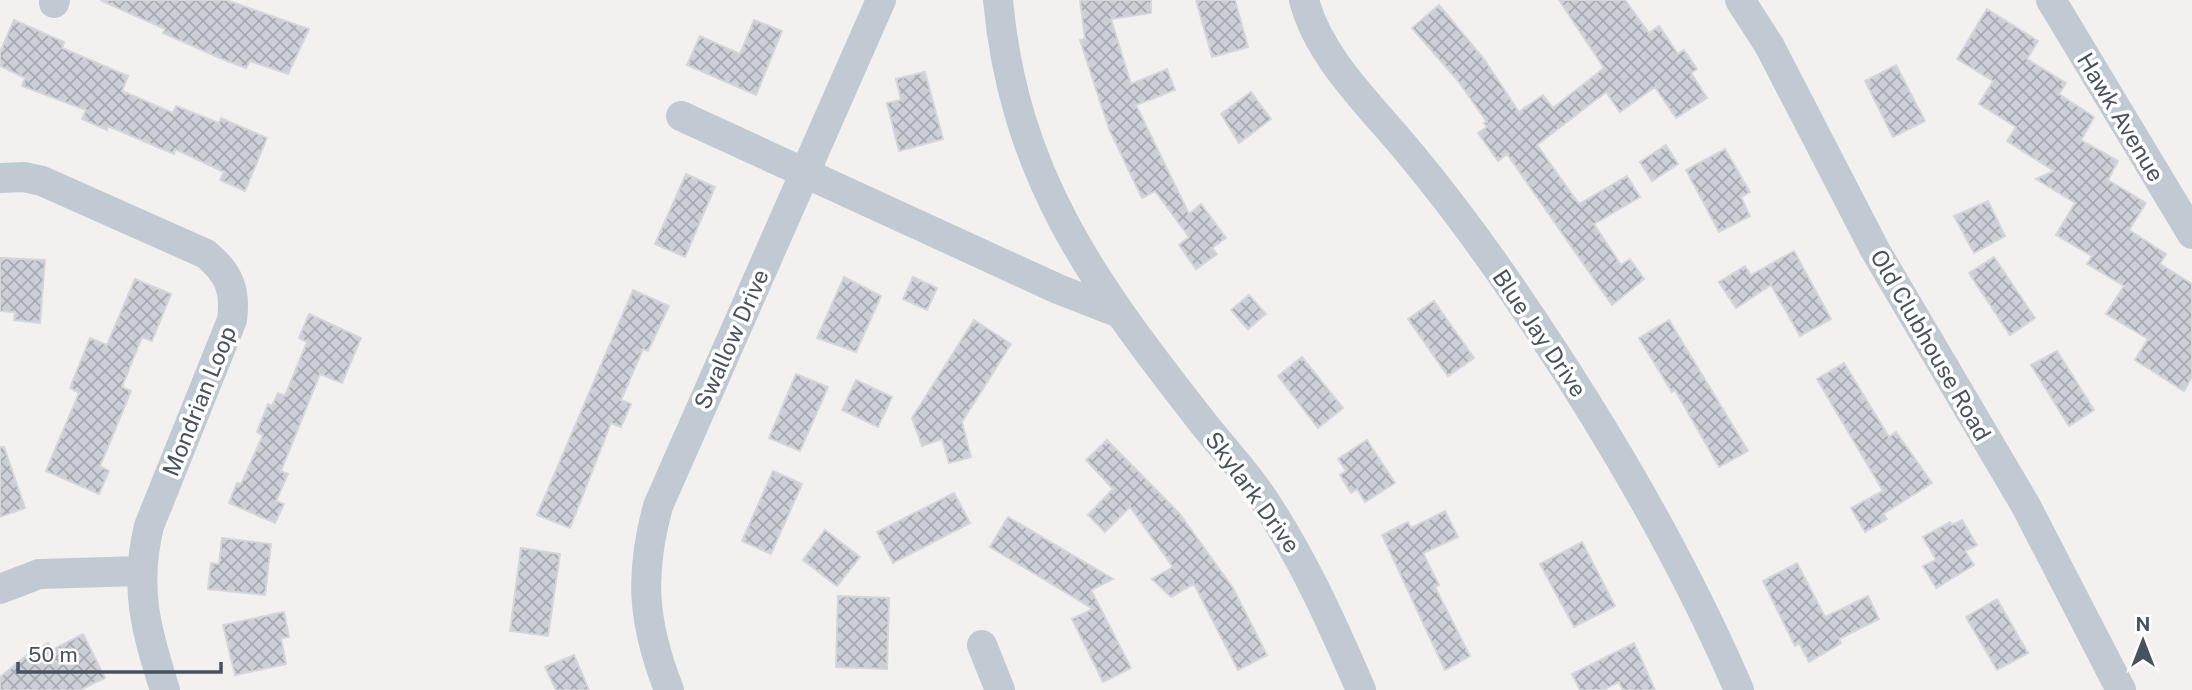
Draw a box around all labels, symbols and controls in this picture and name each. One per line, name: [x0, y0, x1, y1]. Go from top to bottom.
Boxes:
street label: Hawk Avenue: [2072, 48, 2170, 186]
street label: Old Clubhouse Road: [1865, 245, 1997, 445]
street label: Blue Jay Drive: [1487, 264, 1593, 402]
street label: Swallow Drive: [688, 265, 774, 413]
street label: Mondrian Loop: [157, 322, 241, 480]
street label: Skylark Drive: [1200, 426, 1306, 558]
north arrow: [2108, 606, 2178, 676]
text: N: [2136, 613, 2150, 635]
scale bar: [18, 630, 220, 674]
text: 50 m: [28, 642, 78, 667]

